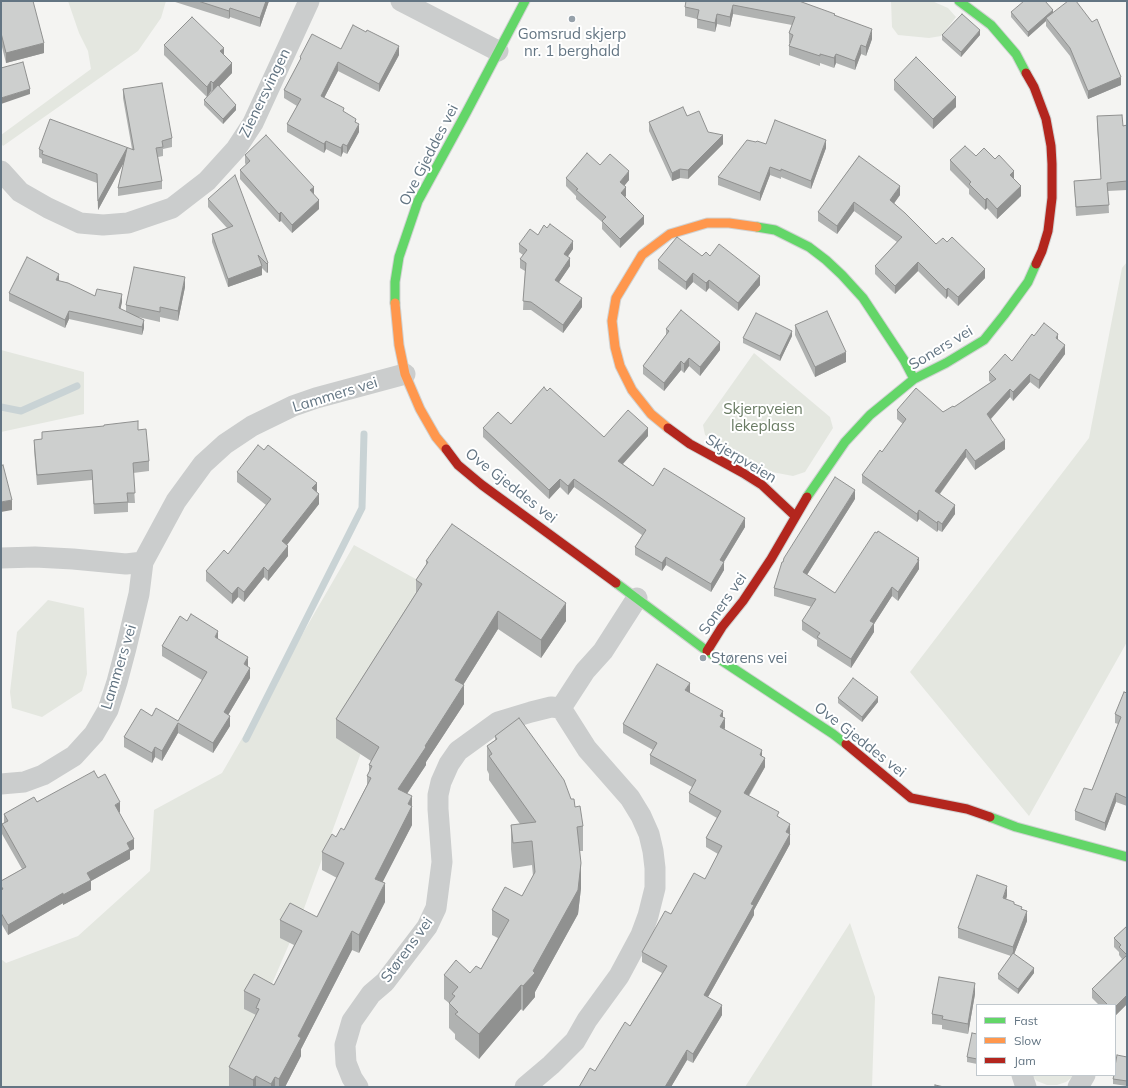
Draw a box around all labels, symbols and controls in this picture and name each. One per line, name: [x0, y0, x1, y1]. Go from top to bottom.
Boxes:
marker: Gomsrud skjerp nr. 1 berghald: [567, 14, 577, 24]
place label: Gomsrud skjerp nr. 1 berghald: [518, 25, 626, 60]
street label: Zienersvingen: [236, 46, 294, 140]
street label: Ove Gjeddes vei: [396, 101, 462, 209]
street label: Soners vei: [906, 322, 976, 374]
street label: Lammers vei: [290, 374, 380, 416]
park label: Skjerpveien lekeplass: [723, 400, 803, 435]
street label: Skjerpveien: [702, 431, 780, 487]
street label: Ove Gjeddes vei: [462, 445, 560, 527]
street label: Soners vei: [695, 570, 751, 638]
street label: Lammers vei: [98, 622, 140, 712]
place label: Størens vei: [711, 649, 787, 667]
marker: Størens vei: [698, 653, 708, 663]
street label: Ove Gjeddes vei: [811, 699, 909, 781]
street label: Størens vei: [377, 914, 437, 986]
legend: [976, 1004, 1116, 1076]
text: Fast: [1014, 1013, 1038, 1028]
text: Slow: [1014, 1033, 1042, 1048]
text: Jam: [1014, 1053, 1036, 1068]

